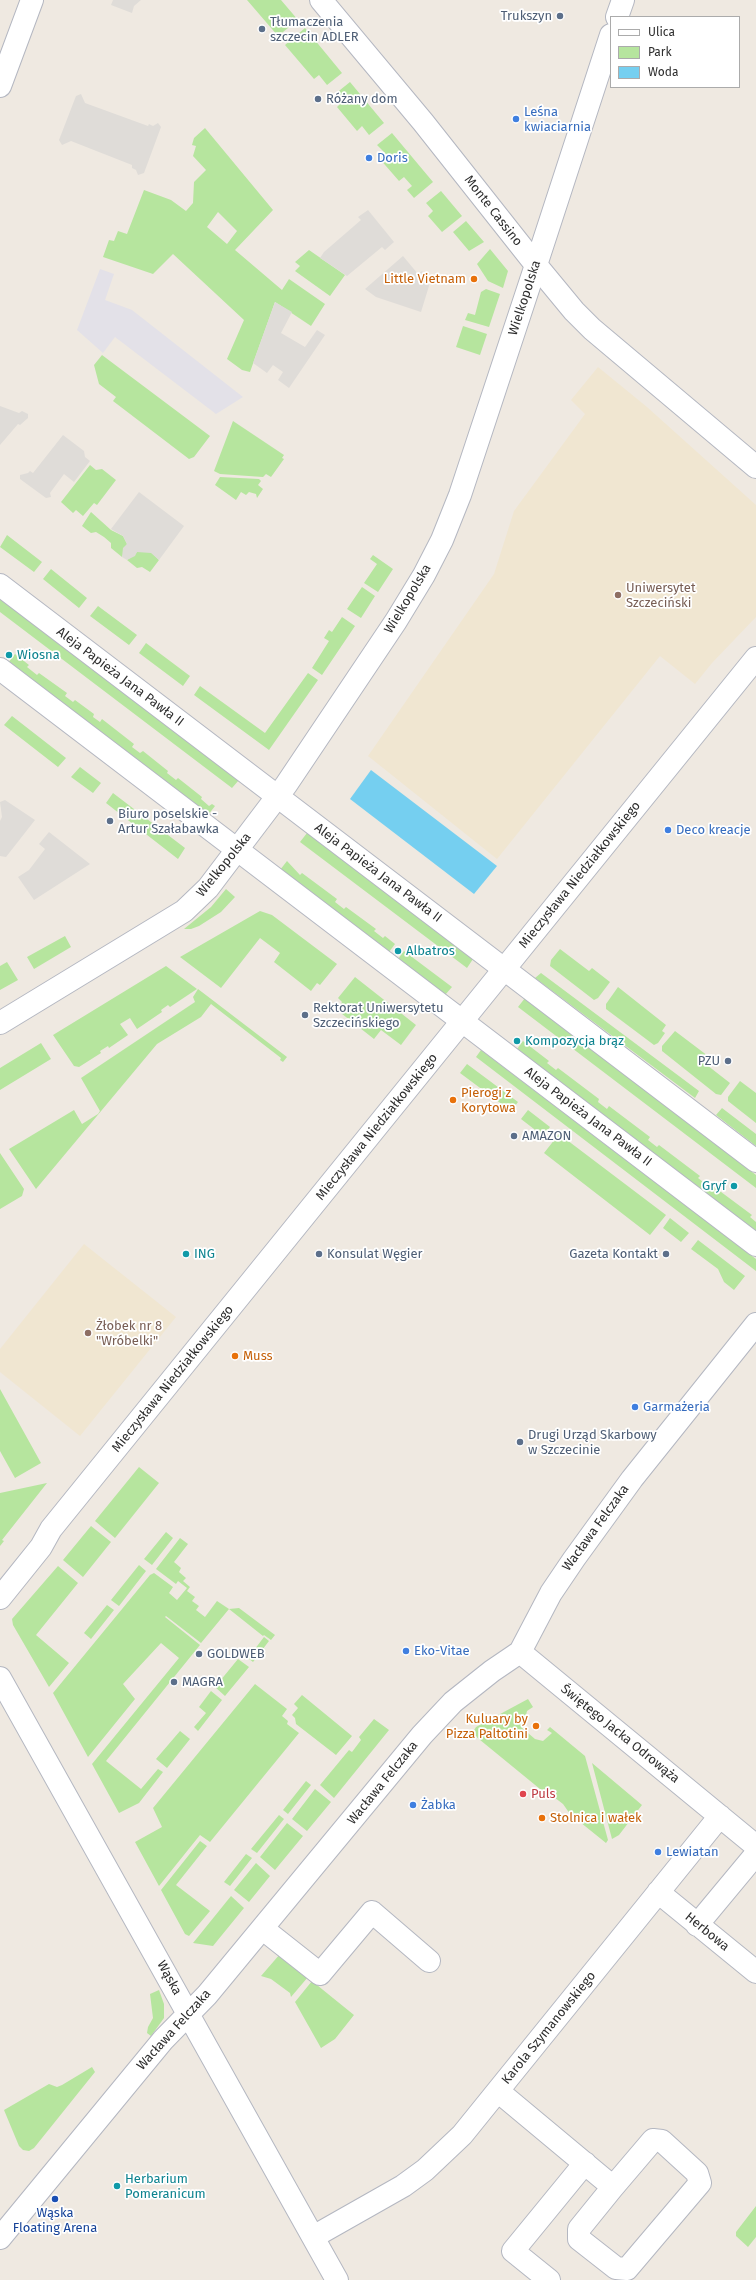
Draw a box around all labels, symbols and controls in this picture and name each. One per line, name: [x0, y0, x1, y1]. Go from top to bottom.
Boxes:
place label: Trukszyn: [501, 8, 552, 24]
marker: Trukszyn: [555, 11, 565, 21]
place label: Tłumaczenia szczecin ADLER: [270, 14, 359, 45]
legend: [610, 16, 740, 88]
marker: Tłumaczenia szczecin ADLER: [257, 24, 267, 34]
text: Ulica: [648, 25, 675, 39]
text: Park: [648, 45, 672, 59]
text: Woda: [648, 65, 679, 79]
place label: Różany dom: [326, 91, 398, 107]
marker: Różany dom: [313, 94, 323, 104]
place label: Leśna kwiaciarnia: [524, 104, 591, 135]
marker: Leśna kwiaciarnia: [511, 114, 521, 124]
place label: Doris: [377, 150, 408, 166]
marker: Doris: [364, 153, 374, 163]
street label: Monte Cassino: [461, 173, 525, 249]
street label: Wielkopolska: [506, 258, 544, 338]
place label: Little Vietnam: [384, 271, 466, 287]
marker: Little Vietnam: [469, 274, 479, 284]
street label: Wielkopolska: [381, 561, 435, 637]
place label: Uniwersytet Szczeciński: [626, 580, 696, 611]
marker: Uniwersytet Szczeciński: [613, 590, 623, 600]
street label: Aleja Papieża Jana Pawła II: [53, 624, 187, 730]
place label: Wiosna: [17, 647, 60, 663]
marker: Wiosna: [4, 650, 14, 660]
street label: Mieczysława Niedziałkowskiego: [516, 798, 644, 952]
place label: Biuro poselskie - Artur Szałabawka: [118, 806, 219, 837]
marker: Biuro poselskie - Artur Szałabawka: [105, 816, 115, 826]
street label: Aleja Papieża Jana Pawła II: [311, 820, 445, 926]
place label: Deco kreacje: [676, 822, 751, 838]
marker: Deco kreacje: [663, 825, 673, 835]
street label: Wielkopolska: [193, 830, 255, 900]
place label: Albatros: [406, 943, 455, 959]
marker: Albatros: [393, 946, 403, 956]
place label: Rektorat Uniwersytetu Szczecińskiego: [313, 1000, 443, 1031]
marker: Rektorat Uniwersytetu Szczecińskiego: [300, 1010, 310, 1020]
place label: Kompozycja brąz: [525, 1033, 624, 1049]
marker: Kompozycja brąz: [512, 1036, 522, 1046]
street label: Mieczysława Niedziałkowskiego: [313, 1050, 441, 1204]
place label: PZU: [698, 1053, 720, 1069]
marker: PZU: [723, 1056, 733, 1066]
street label: Aleja Papieża Jana Pawła II: [521, 1064, 655, 1170]
place label: Pierogi z Korytowa: [461, 1085, 516, 1116]
marker: Pierogi z Korytowa: [448, 1095, 458, 1105]
place label: AMAZON: [522, 1128, 571, 1144]
marker: AMAZON: [509, 1131, 519, 1141]
place label: Gryf: [702, 1178, 726, 1194]
marker: Gryf: [729, 1181, 739, 1191]
place label: ING: [194, 1246, 215, 1262]
place label: Konsulat Węgier: [327, 1246, 422, 1262]
place label: Gazeta Kontakt: [569, 1246, 658, 1262]
marker: ING: [181, 1249, 191, 1259]
marker: Konsulat Węgier: [314, 1249, 324, 1259]
marker: Gazeta Kontakt: [661, 1249, 671, 1259]
street label: Mieczysława Niedziałkowskiego: [109, 1302, 237, 1456]
place label: Żłobek nr 8 "Wróbelki": [96, 1318, 162, 1349]
marker: Żłobek nr 8 "Wróbelki": [83, 1328, 93, 1338]
place label: Muss: [243, 1348, 273, 1364]
marker: Muss: [230, 1351, 240, 1361]
place label: Garmażeria: [643, 1399, 710, 1415]
marker: Garmażeria: [630, 1402, 640, 1412]
place label: Drugi Urząd Skarbowy w Szczecinie: [528, 1427, 657, 1458]
marker: Drugi Urząd Skarbowy w Szczecinie: [515, 1437, 525, 1447]
street label: Wacława Felczaka: [559, 1482, 633, 1574]
place label: Eko-Vitae: [414, 1643, 470, 1659]
place label: GOLDWEB: [207, 1646, 265, 1662]
marker: Eko-Vitae: [401, 1646, 411, 1656]
marker: GOLDWEB: [194, 1649, 204, 1659]
place label: MAGRA: [182, 1674, 223, 1690]
marker: MAGRA: [169, 1677, 179, 1687]
street label: Świętego Jacka Odrowąża: [557, 1681, 683, 1787]
place label: Kuluary by Pizza Paltotini: [446, 1711, 528, 1742]
marker: Kuluary by Pizza Paltotini: [531, 1721, 541, 1731]
street label: Wacława Felczaka: [344, 1738, 422, 1828]
place label: Puls: [531, 1786, 556, 1802]
marker: Puls: [518, 1789, 528, 1799]
place label: Żabka: [421, 1797, 456, 1813]
marker: Żabka: [408, 1800, 418, 1810]
place label: Stolnica i wałek: [550, 1810, 642, 1826]
marker: Stolnica i wałek: [537, 1813, 547, 1823]
place label: Lewiatan: [666, 1844, 719, 1860]
marker: Lewiatan: [653, 1847, 663, 1857]
street label: Herbowa: [682, 1909, 732, 1955]
street label: Wąska: [153, 1958, 185, 1998]
street label: Karola Szymanowskiego: [499, 1968, 599, 2088]
street label: Wacława Felczaka: [134, 1986, 214, 2074]
place label: Herbarium Pomeranicum: [125, 2171, 206, 2202]
marker: Herbarium Pomeranicum: [112, 2181, 122, 2191]
marker: Wąska Floating Arena: [50, 2194, 60, 2204]
place label: Wąska Floating Arena: [13, 2205, 97, 2236]

